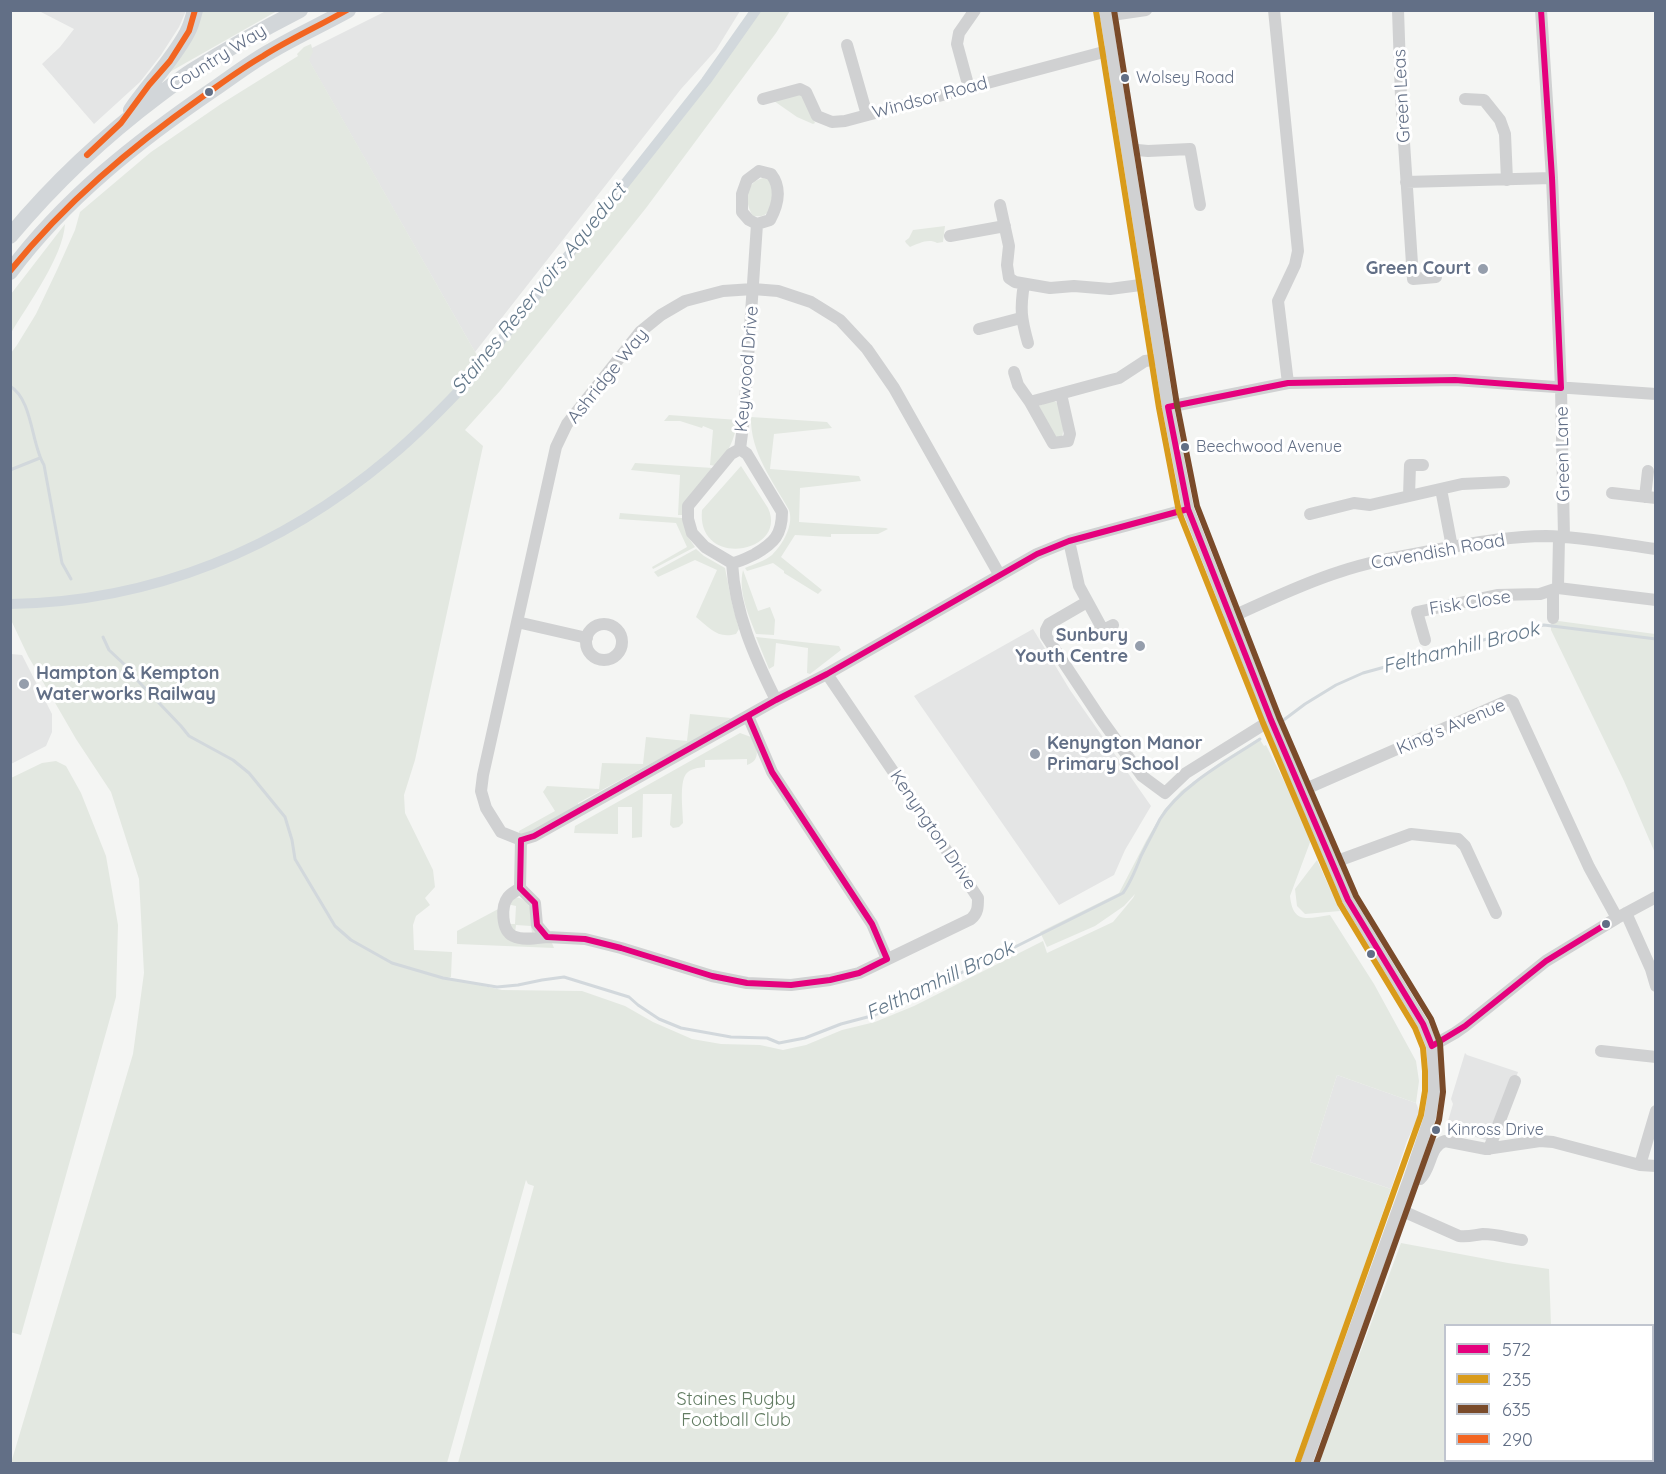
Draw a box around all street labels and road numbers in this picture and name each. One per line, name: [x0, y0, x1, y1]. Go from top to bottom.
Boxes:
street label: Country Way: [166, 20, 270, 96]
street label: Green Leas: [1389, 49, 1415, 143]
street label: Windsor Road: [870, 72, 990, 124]
street label: Keywood Drive: [731, 305, 763, 433]
street label: Ashridge Way: [563, 324, 653, 428]
street label: Green Lane: [1551, 406, 1575, 502]
street label: Cavendish Road: [1369, 530, 1507, 574]
street label: Fisk Close: [1428, 586, 1512, 620]
street label: King's Avenue: [1393, 694, 1509, 760]
street label: Kenyngton Drive: [885, 766, 981, 894]

